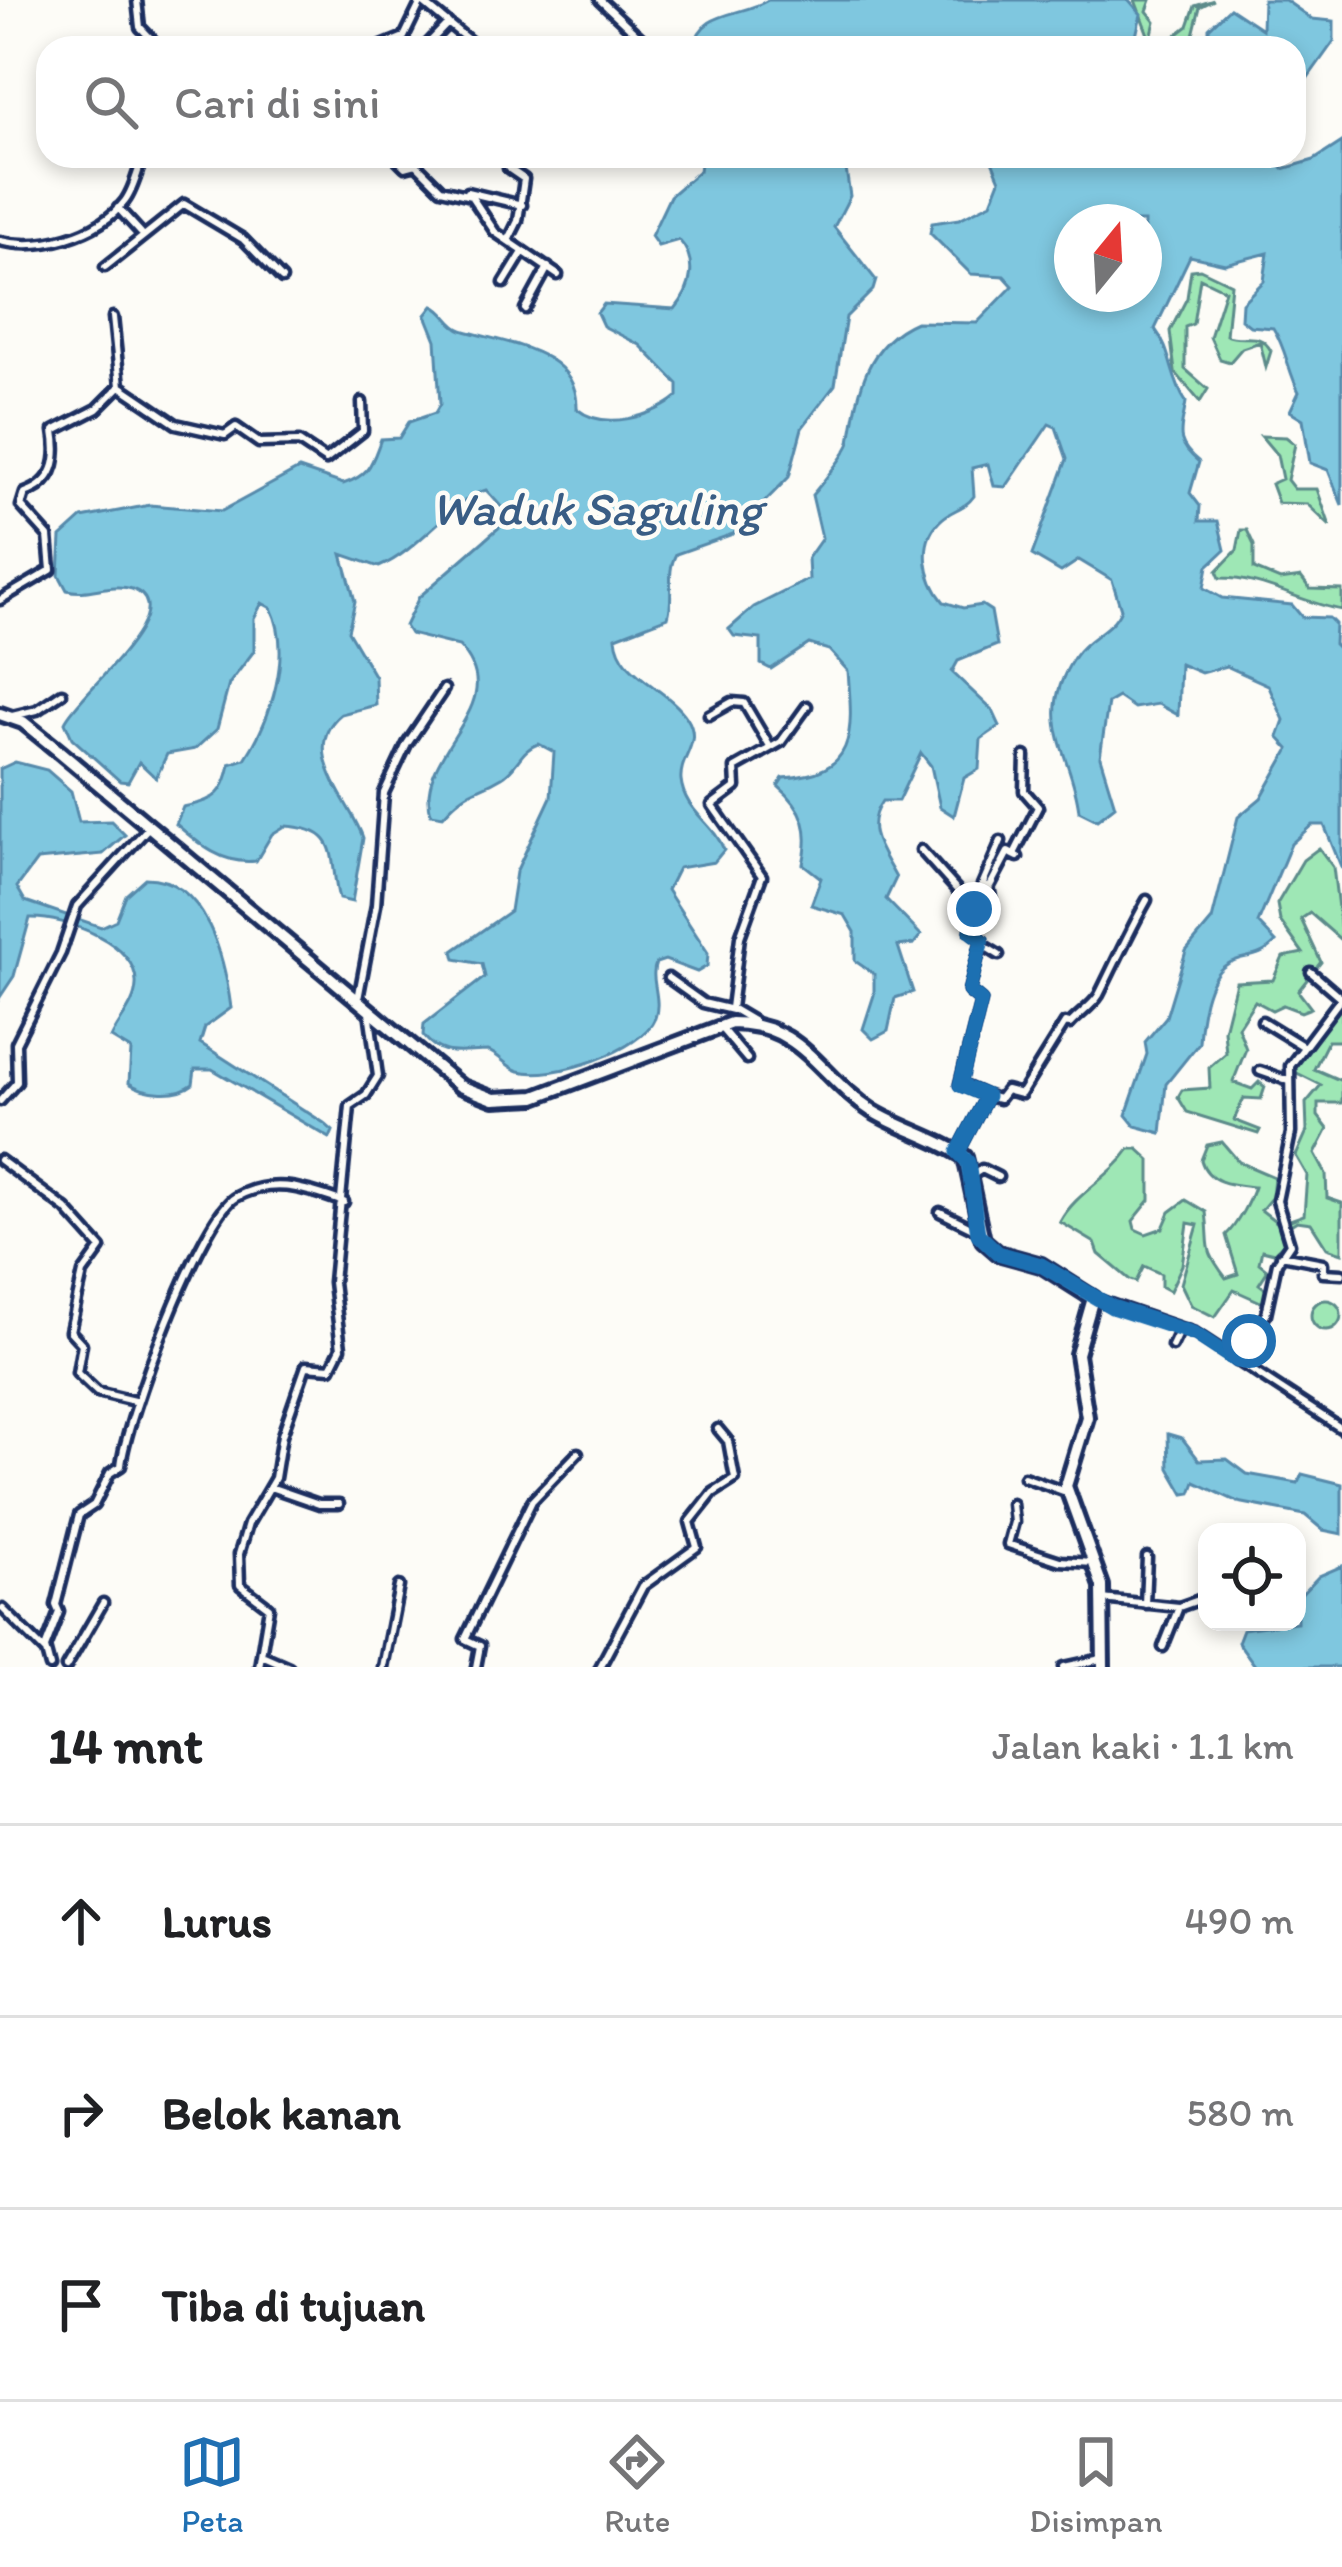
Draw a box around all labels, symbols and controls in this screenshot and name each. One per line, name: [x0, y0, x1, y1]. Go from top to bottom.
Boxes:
search box: [36, 36, 1306, 168]
icon: search: [78, 69, 144, 135]
text: Cari di sini: [174, 75, 380, 129]
north arrow: [1054, 204, 1162, 312]
water label: Waduk Saguling: [431, 479, 768, 537]
route end: [947, 882, 1001, 936]
route start: [1222, 1314, 1276, 1368]
map controls: [1198, 1523, 1306, 1631]
button: locate: [1198, 1523, 1306, 1631]
text: 14 mnt: [48, 1715, 203, 1776]
text: Jalan kaki · 1.1 km: [992, 1722, 1294, 1769]
icon: ahead: [48, 1888, 114, 1954]
text: Lurus: [162, 1894, 272, 1948]
text: 490 m: [1185, 1897, 1294, 1944]
icon: right: [48, 2080, 114, 2146]
text: Belok kanan: [162, 2086, 401, 2140]
text: 580 m: [1187, 2089, 1294, 2136]
icon: arrive: [48, 2272, 114, 2338]
text: Tiba di tujuan: [162, 2278, 425, 2332]
tab: Peta: [179, 2429, 245, 2540]
tab: Rute: [604, 2429, 671, 2540]
tab: Disimpan: [1029, 2429, 1163, 2540]

